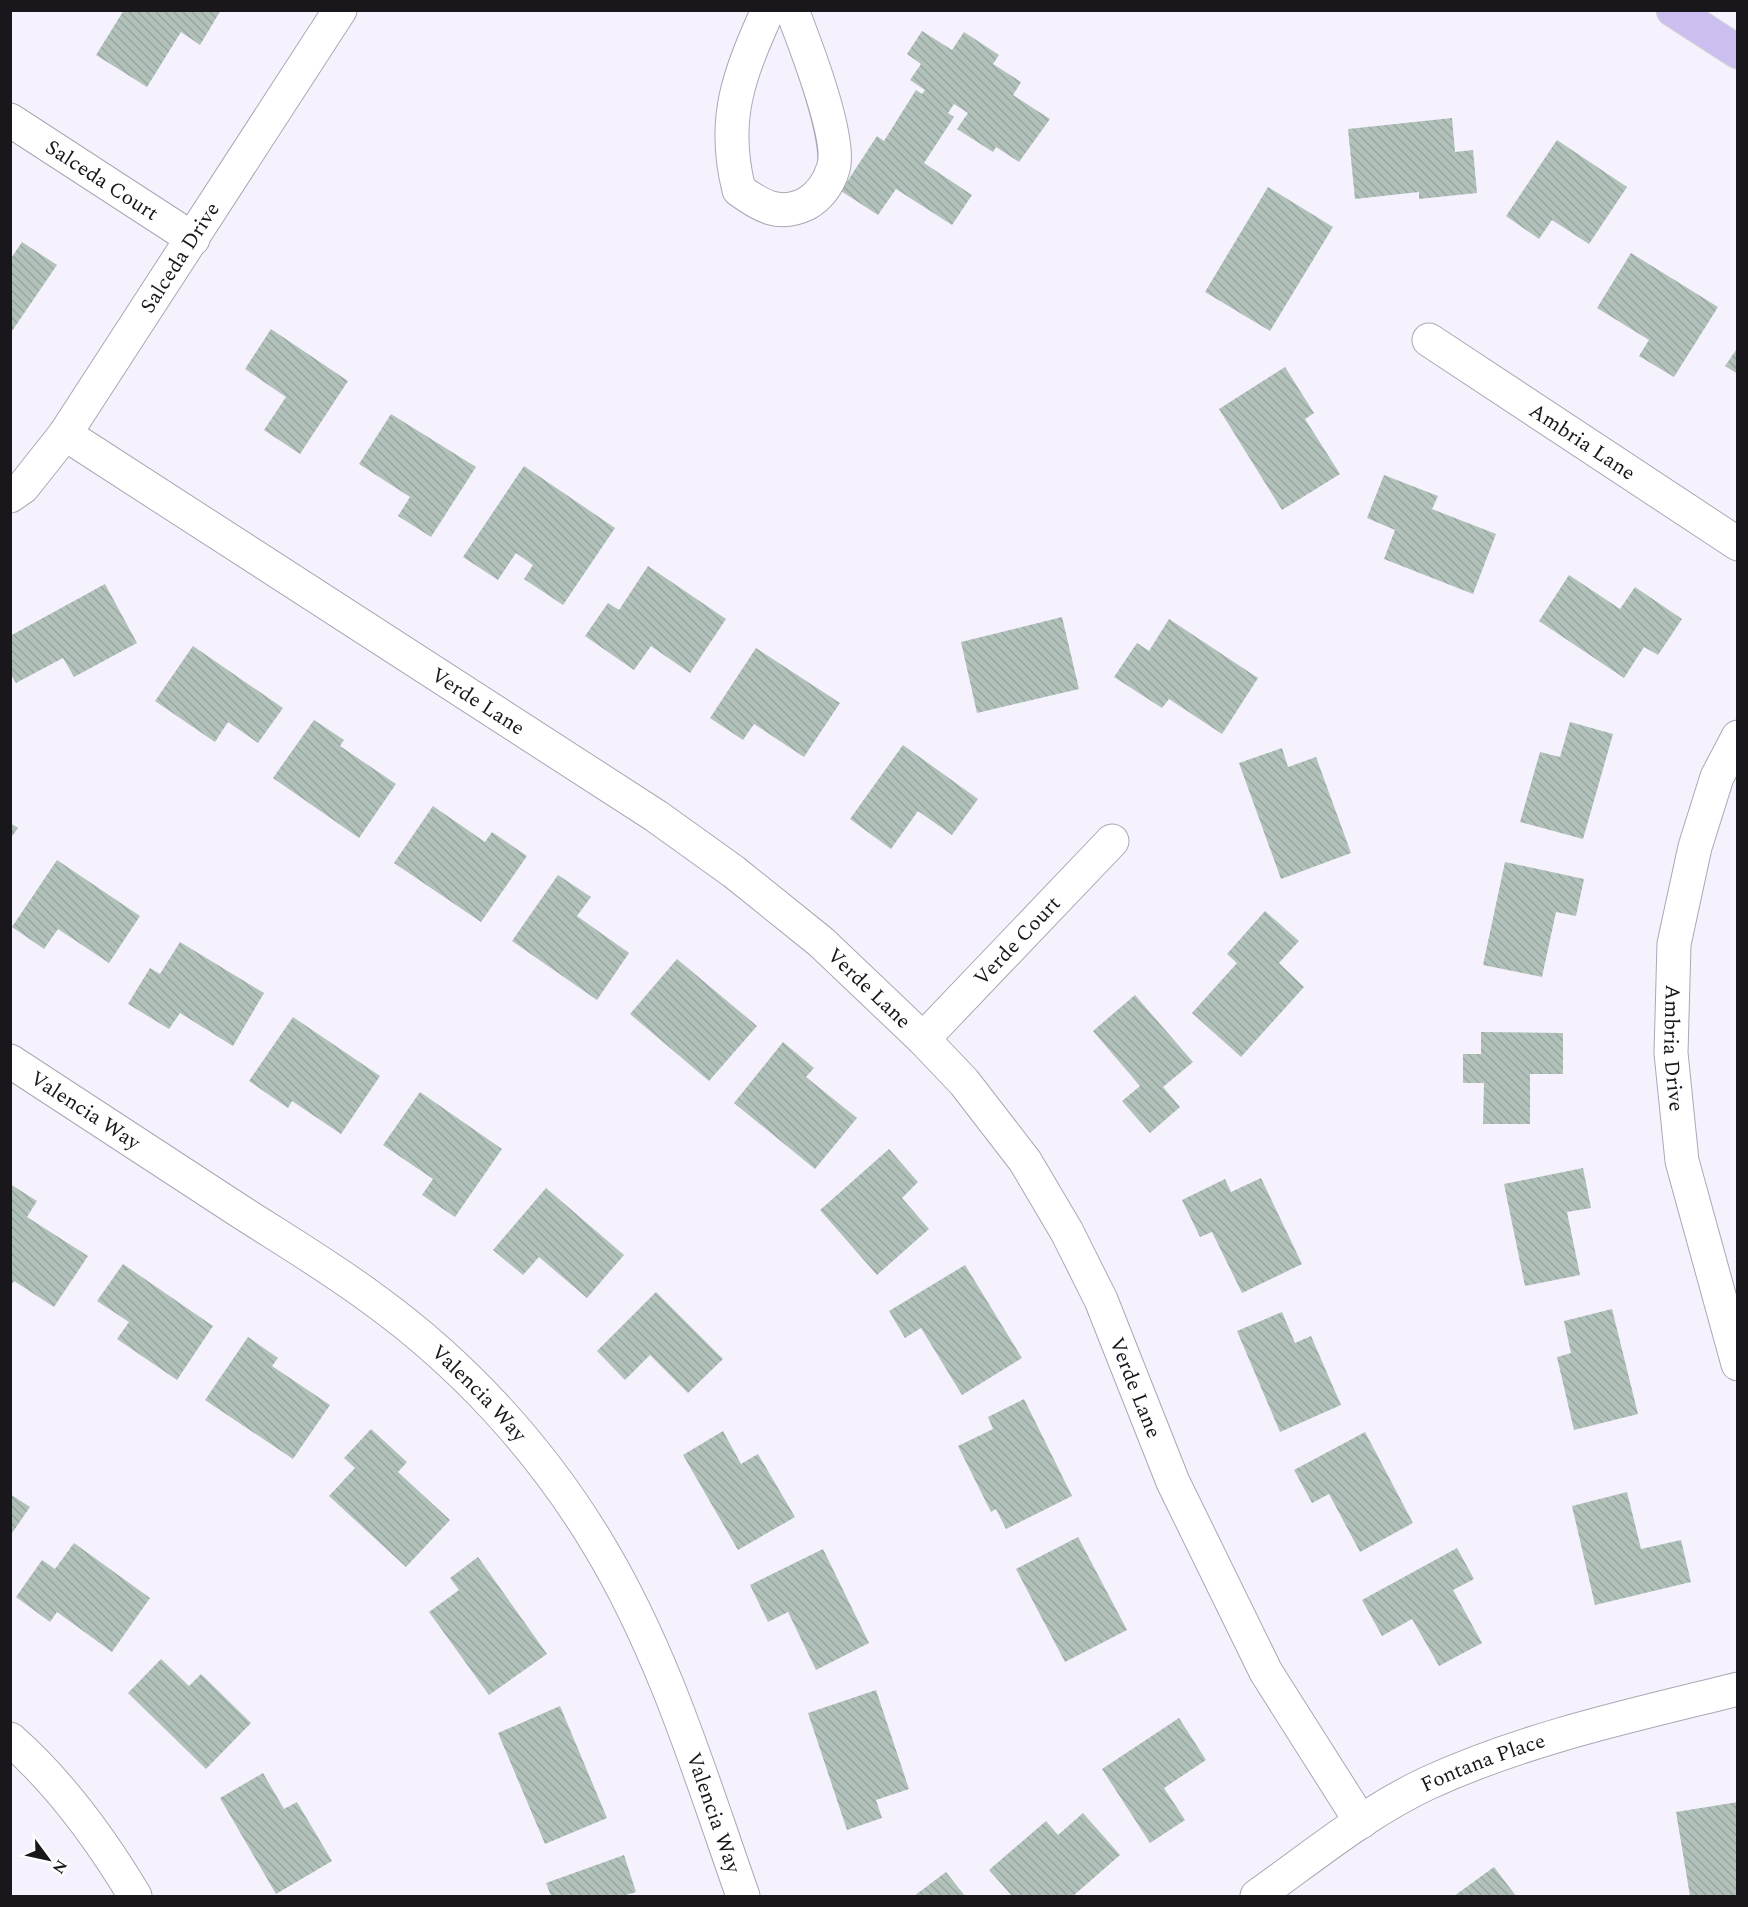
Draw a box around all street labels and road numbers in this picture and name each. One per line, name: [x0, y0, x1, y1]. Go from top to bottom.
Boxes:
street label: Salceda Court: [39, 132, 165, 230]
street label: Salceda Drive: [132, 196, 228, 320]
street label: Ambria Lane: [1522, 395, 1642, 489]
street label: Verde Lane: [424, 660, 531, 744]
street label: Verde Court: [967, 889, 1069, 994]
street label: Verde Lane: [819, 940, 918, 1037]
street label: Ambria Drive: [1654, 984, 1692, 1113]
street label: Valencia Way: [23, 1063, 147, 1159]
street label: Verde Lane: [1100, 1333, 1169, 1443]
street label: Valencia Way: [423, 1337, 535, 1450]
street label: Fontana Place: [1415, 1725, 1549, 1801]
street label: Valencia Way: [677, 1748, 749, 1878]

